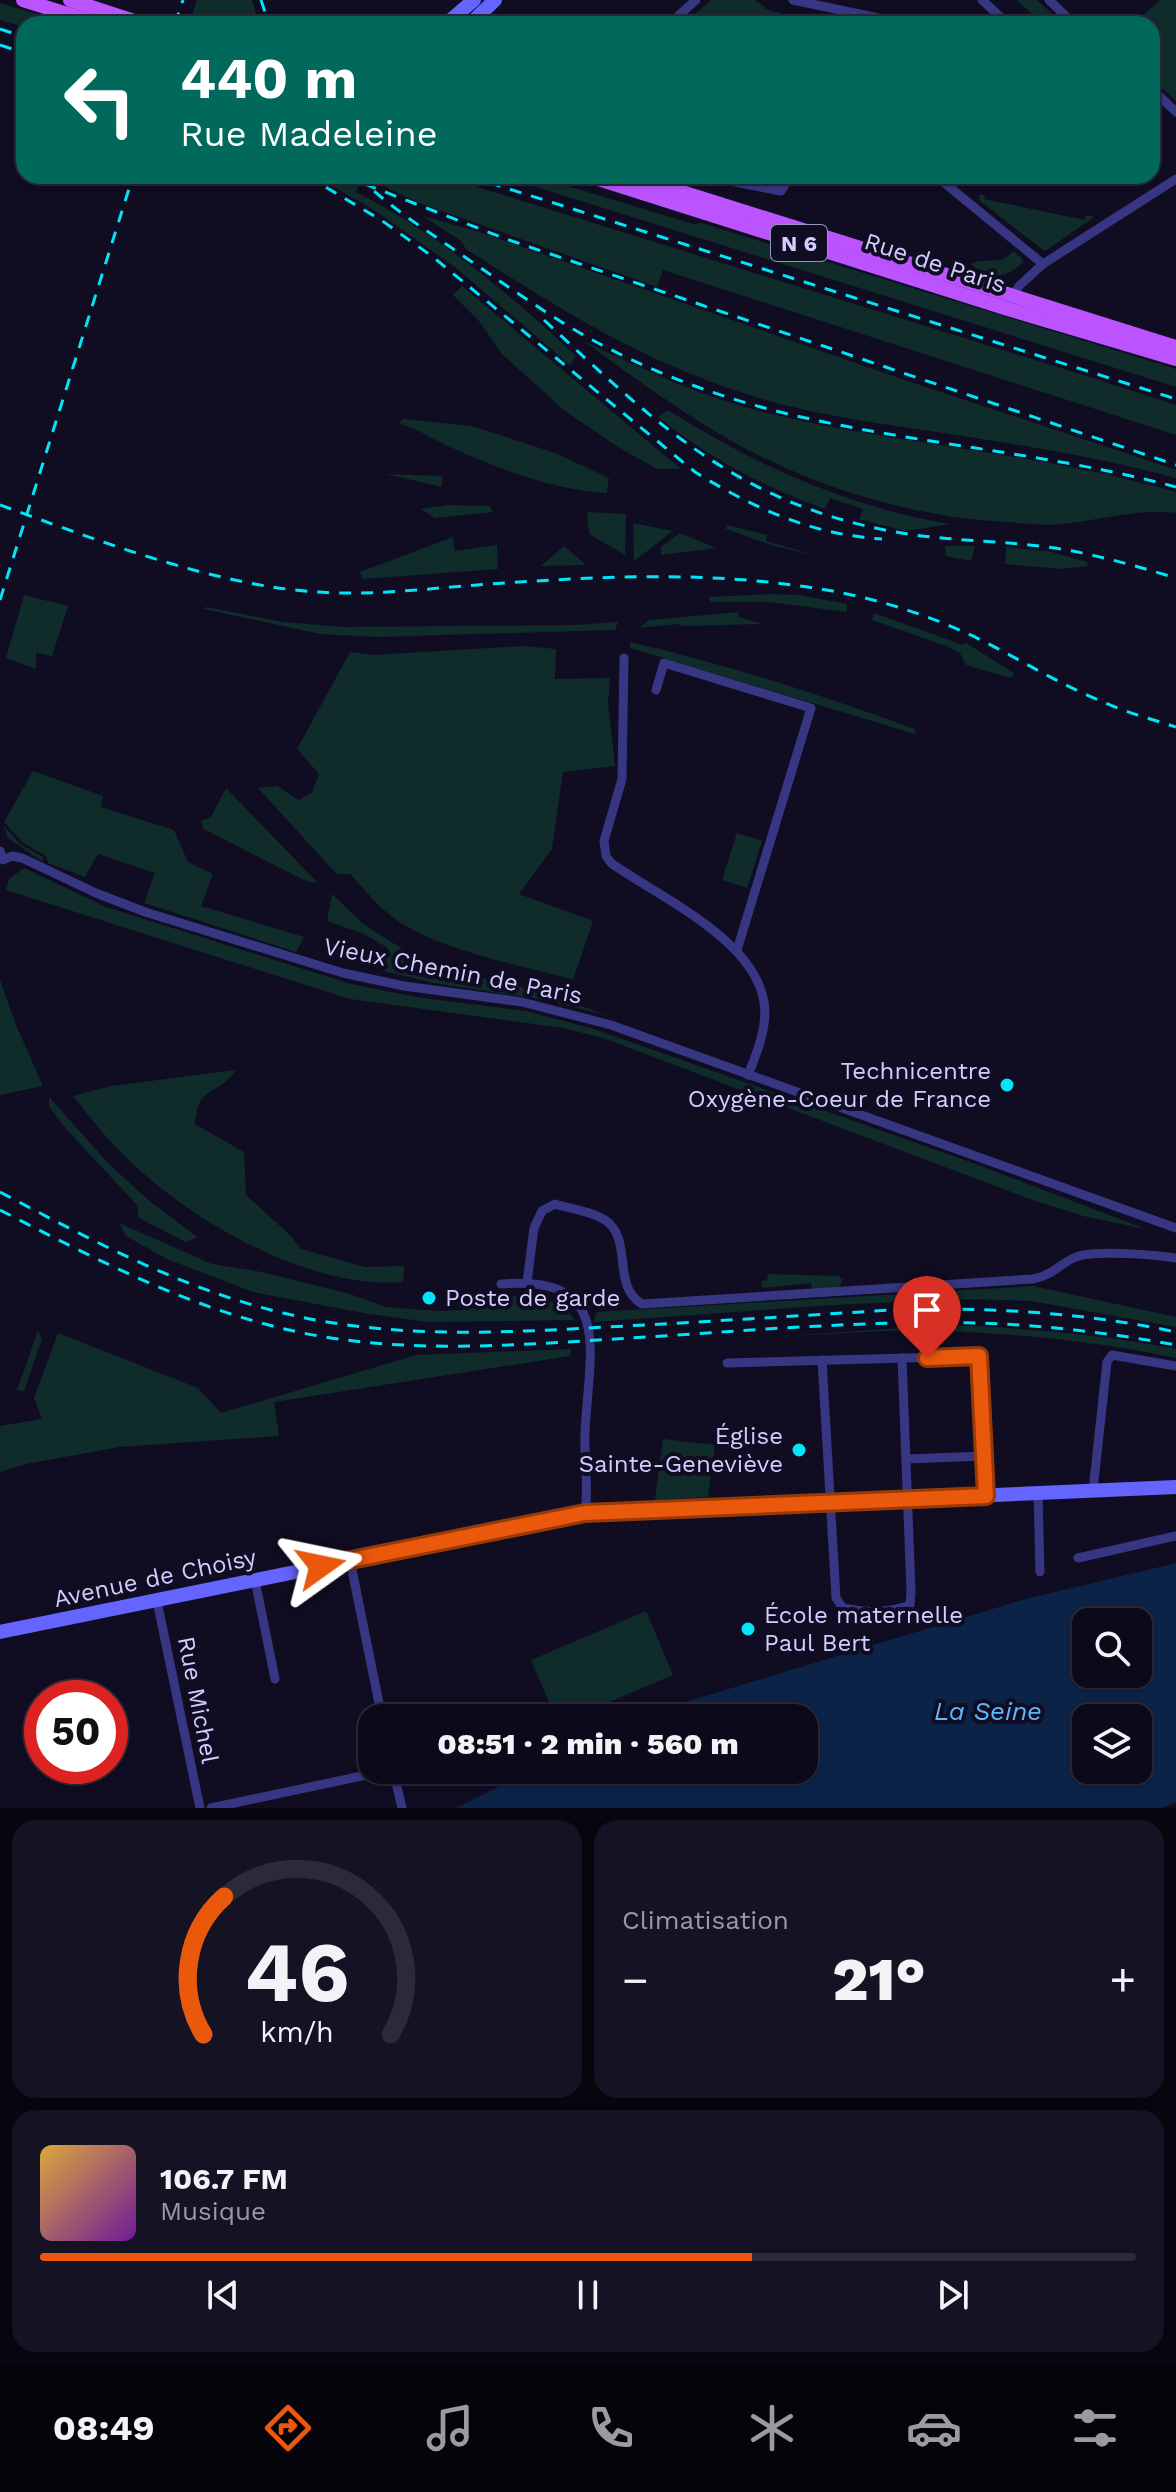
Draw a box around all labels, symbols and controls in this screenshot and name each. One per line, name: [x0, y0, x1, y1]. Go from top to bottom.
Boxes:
text: 440 m: [180, 46, 357, 112]
icon: left: [48, 48, 152, 152]
text: Rue Madeleine: [180, 113, 437, 155]
road number: N 6: [771, 225, 827, 261]
street label: Rue de Paris: [861, 227, 1009, 299]
street label: Vieux Chemin de Paris: [321, 932, 585, 1010]
place label: Technicentre Oxygène-Coeur de France: [688, 1057, 991, 1113]
marker: Technicentre Oxygène-Coeur de France: [998, 1076, 1016, 1094]
pin: [893, 1276, 961, 1358]
place label: Poste de garde: [445, 1284, 620, 1312]
icon: arrive: [905, 1288, 949, 1332]
marker: Poste de garde: [420, 1289, 438, 1307]
place label: Église Sainte-Geneviève: [579, 1422, 783, 1478]
marker: Église Sainte-Geneviève: [790, 1441, 808, 1459]
position arrow: [279, 1524, 363, 1608]
street label: Avenue de Choisy: [51, 1543, 260, 1613]
place label: École maternelle Paul Bert: [764, 1601, 963, 1657]
map controls: [1072, 1608, 1152, 1784]
button: search: [1072, 1608, 1152, 1688]
marker: École maternelle Paul Bert: [739, 1620, 757, 1638]
street label: Rue Michel: [172, 1634, 224, 1767]
speed limit sign: 50: [24, 1680, 128, 1784]
water label: La Seine: [934, 1696, 1042, 1726]
button: layers: [1072, 1704, 1152, 1784]
text: 08:51 · 2 min · 560 m: [437, 1726, 739, 1761]
text: Climatisation: [622, 1905, 789, 1935]
text: 46: [245, 1924, 349, 2021]
text: 21°: [832, 1944, 926, 2015]
text: −: [622, 1954, 649, 2006]
text: +: [1109, 1954, 1136, 2006]
text: km/h: [260, 2015, 334, 2049]
text: 106.7 FM: [160, 2161, 288, 2196]
text: Musique: [160, 2196, 266, 2226]
icon: previous: [201, 2273, 245, 2317]
icon: pause: [566, 2273, 610, 2317]
icon: next: [931, 2273, 975, 2317]
icon: directions: [260, 2400, 316, 2456]
icon: music: [422, 2400, 478, 2456]
icon: phone: [583, 2400, 639, 2456]
icon: climate: [744, 2400, 800, 2456]
icon: car: [906, 2400, 962, 2456]
icon: filters: [1067, 2400, 1123, 2456]
text: 08:49: [53, 2407, 155, 2449]

